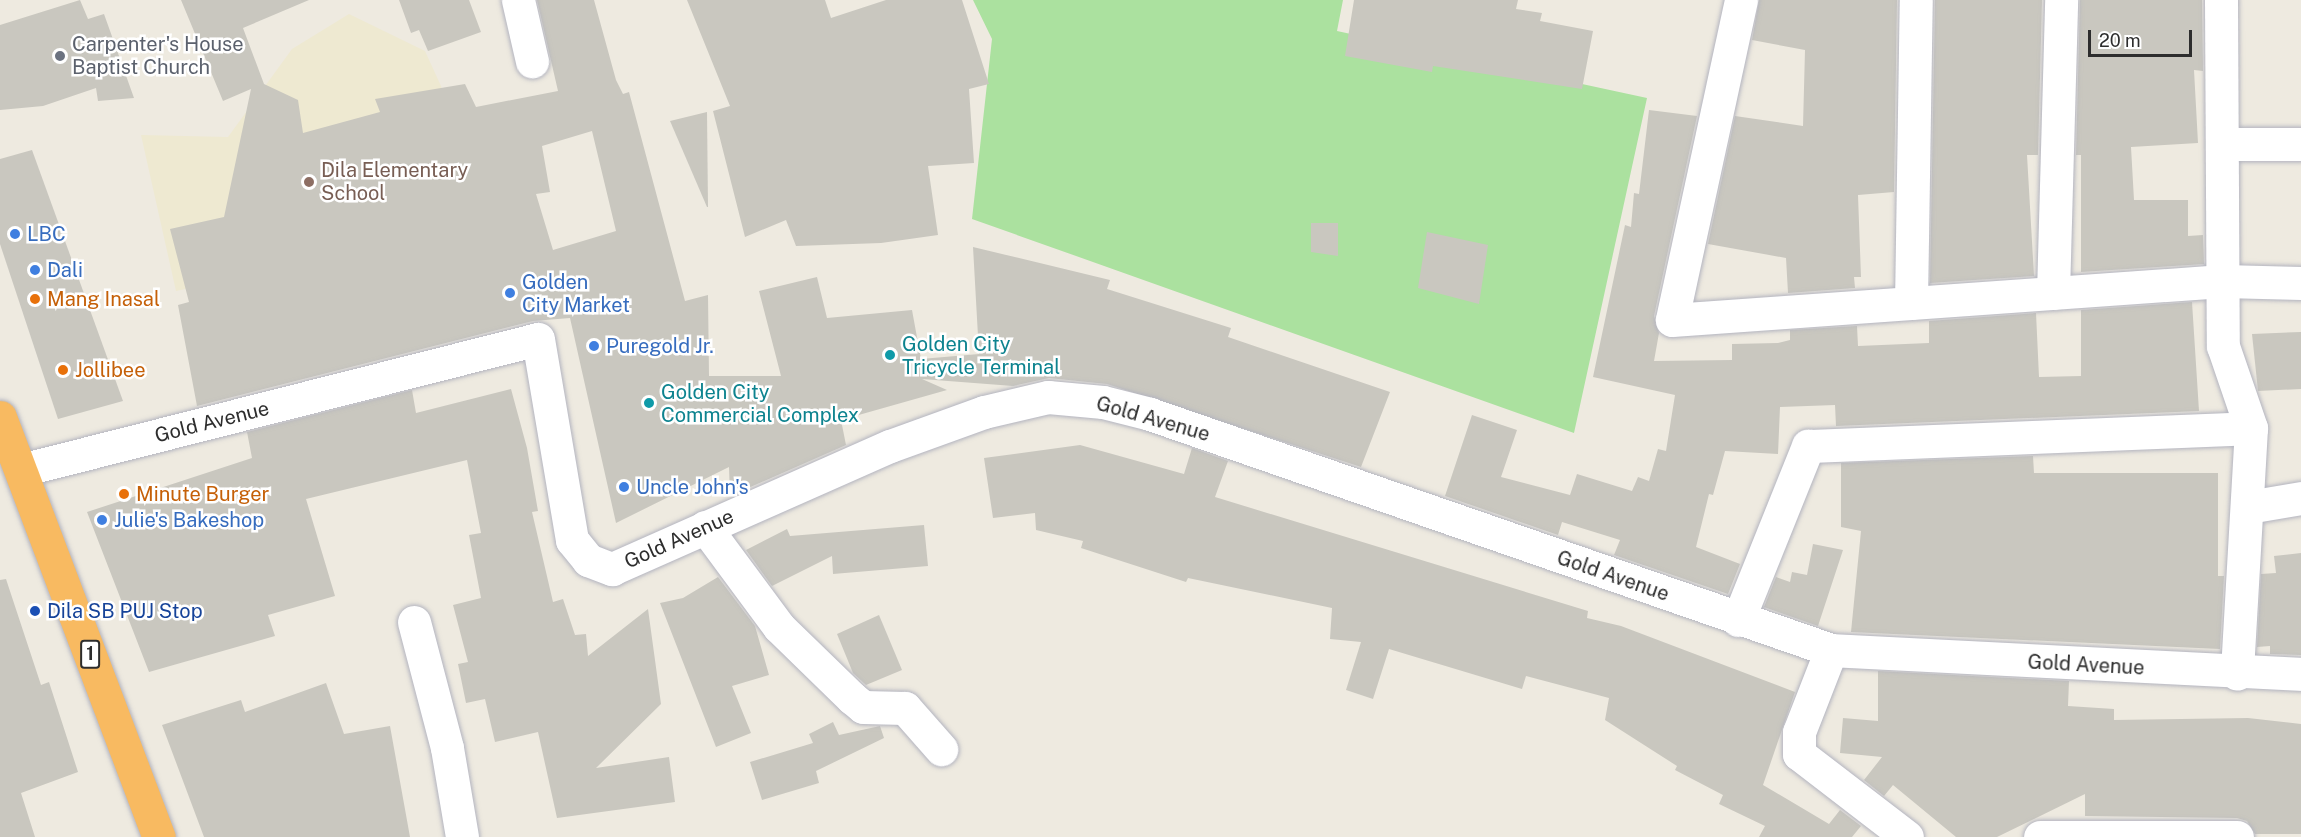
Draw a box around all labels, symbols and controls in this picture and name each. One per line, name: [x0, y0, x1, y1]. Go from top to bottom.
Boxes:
scale bar: [2091, 18, 2194, 56]
text: 20 m: [2099, 30, 2141, 51]
place label: Carpenter's House Baptist Church: [72, 33, 244, 80]
marker: Carpenter's House Baptist Church: [53, 49, 67, 63]
place label: Dila Elementary School: [321, 158, 468, 205]
marker: Dila Elementary School: [302, 175, 316, 189]
place label: LBC: [27, 222, 66, 246]
marker: LBC: [8, 227, 22, 241]
place label: Dali: [47, 258, 83, 282]
marker: Dali: [28, 263, 42, 277]
place label: Golden City Market: [522, 270, 630, 317]
marker: Golden City Market: [503, 286, 517, 300]
place label: Mang Inasal: [47, 287, 160, 311]
marker: Mang Inasal: [28, 292, 42, 306]
place label: Golden City Tricycle Terminal: [902, 332, 1060, 379]
place label: Puregold Jr.: [606, 334, 714, 358]
marker: Puregold Jr.: [587, 339, 601, 353]
marker: Golden City Tricycle Terminal: [883, 348, 897, 362]
place label: Jollibee: [75, 358, 145, 382]
marker: Jollibee: [56, 363, 70, 377]
place label: Golden City Commercial Complex: [661, 380, 859, 427]
street label: Gold Avenue: [1093, 391, 1213, 447]
street label: Gold Avenue: [152, 396, 272, 448]
marker: Golden City Commercial Complex: [642, 396, 656, 410]
place label: Uncle John's: [636, 475, 749, 499]
marker: Uncle John's: [617, 480, 631, 494]
place label: Minute Burger: [136, 482, 270, 506]
marker: Minute Burger: [117, 487, 131, 501]
street label: Gold Avenue: [621, 504, 737, 574]
place label: Julie's Bakeshop: [114, 508, 264, 532]
marker: Julie's Bakeshop: [95, 513, 109, 527]
street label: Gold Avenue: [1554, 546, 1672, 606]
place label: Dila SB PUJ Stop: [47, 599, 203, 623]
marker: Dila SB PUJ Stop: [28, 604, 42, 618]
road number: 1: [80, 639, 100, 669]
street label: Gold Avenue: [2027, 650, 2145, 680]

